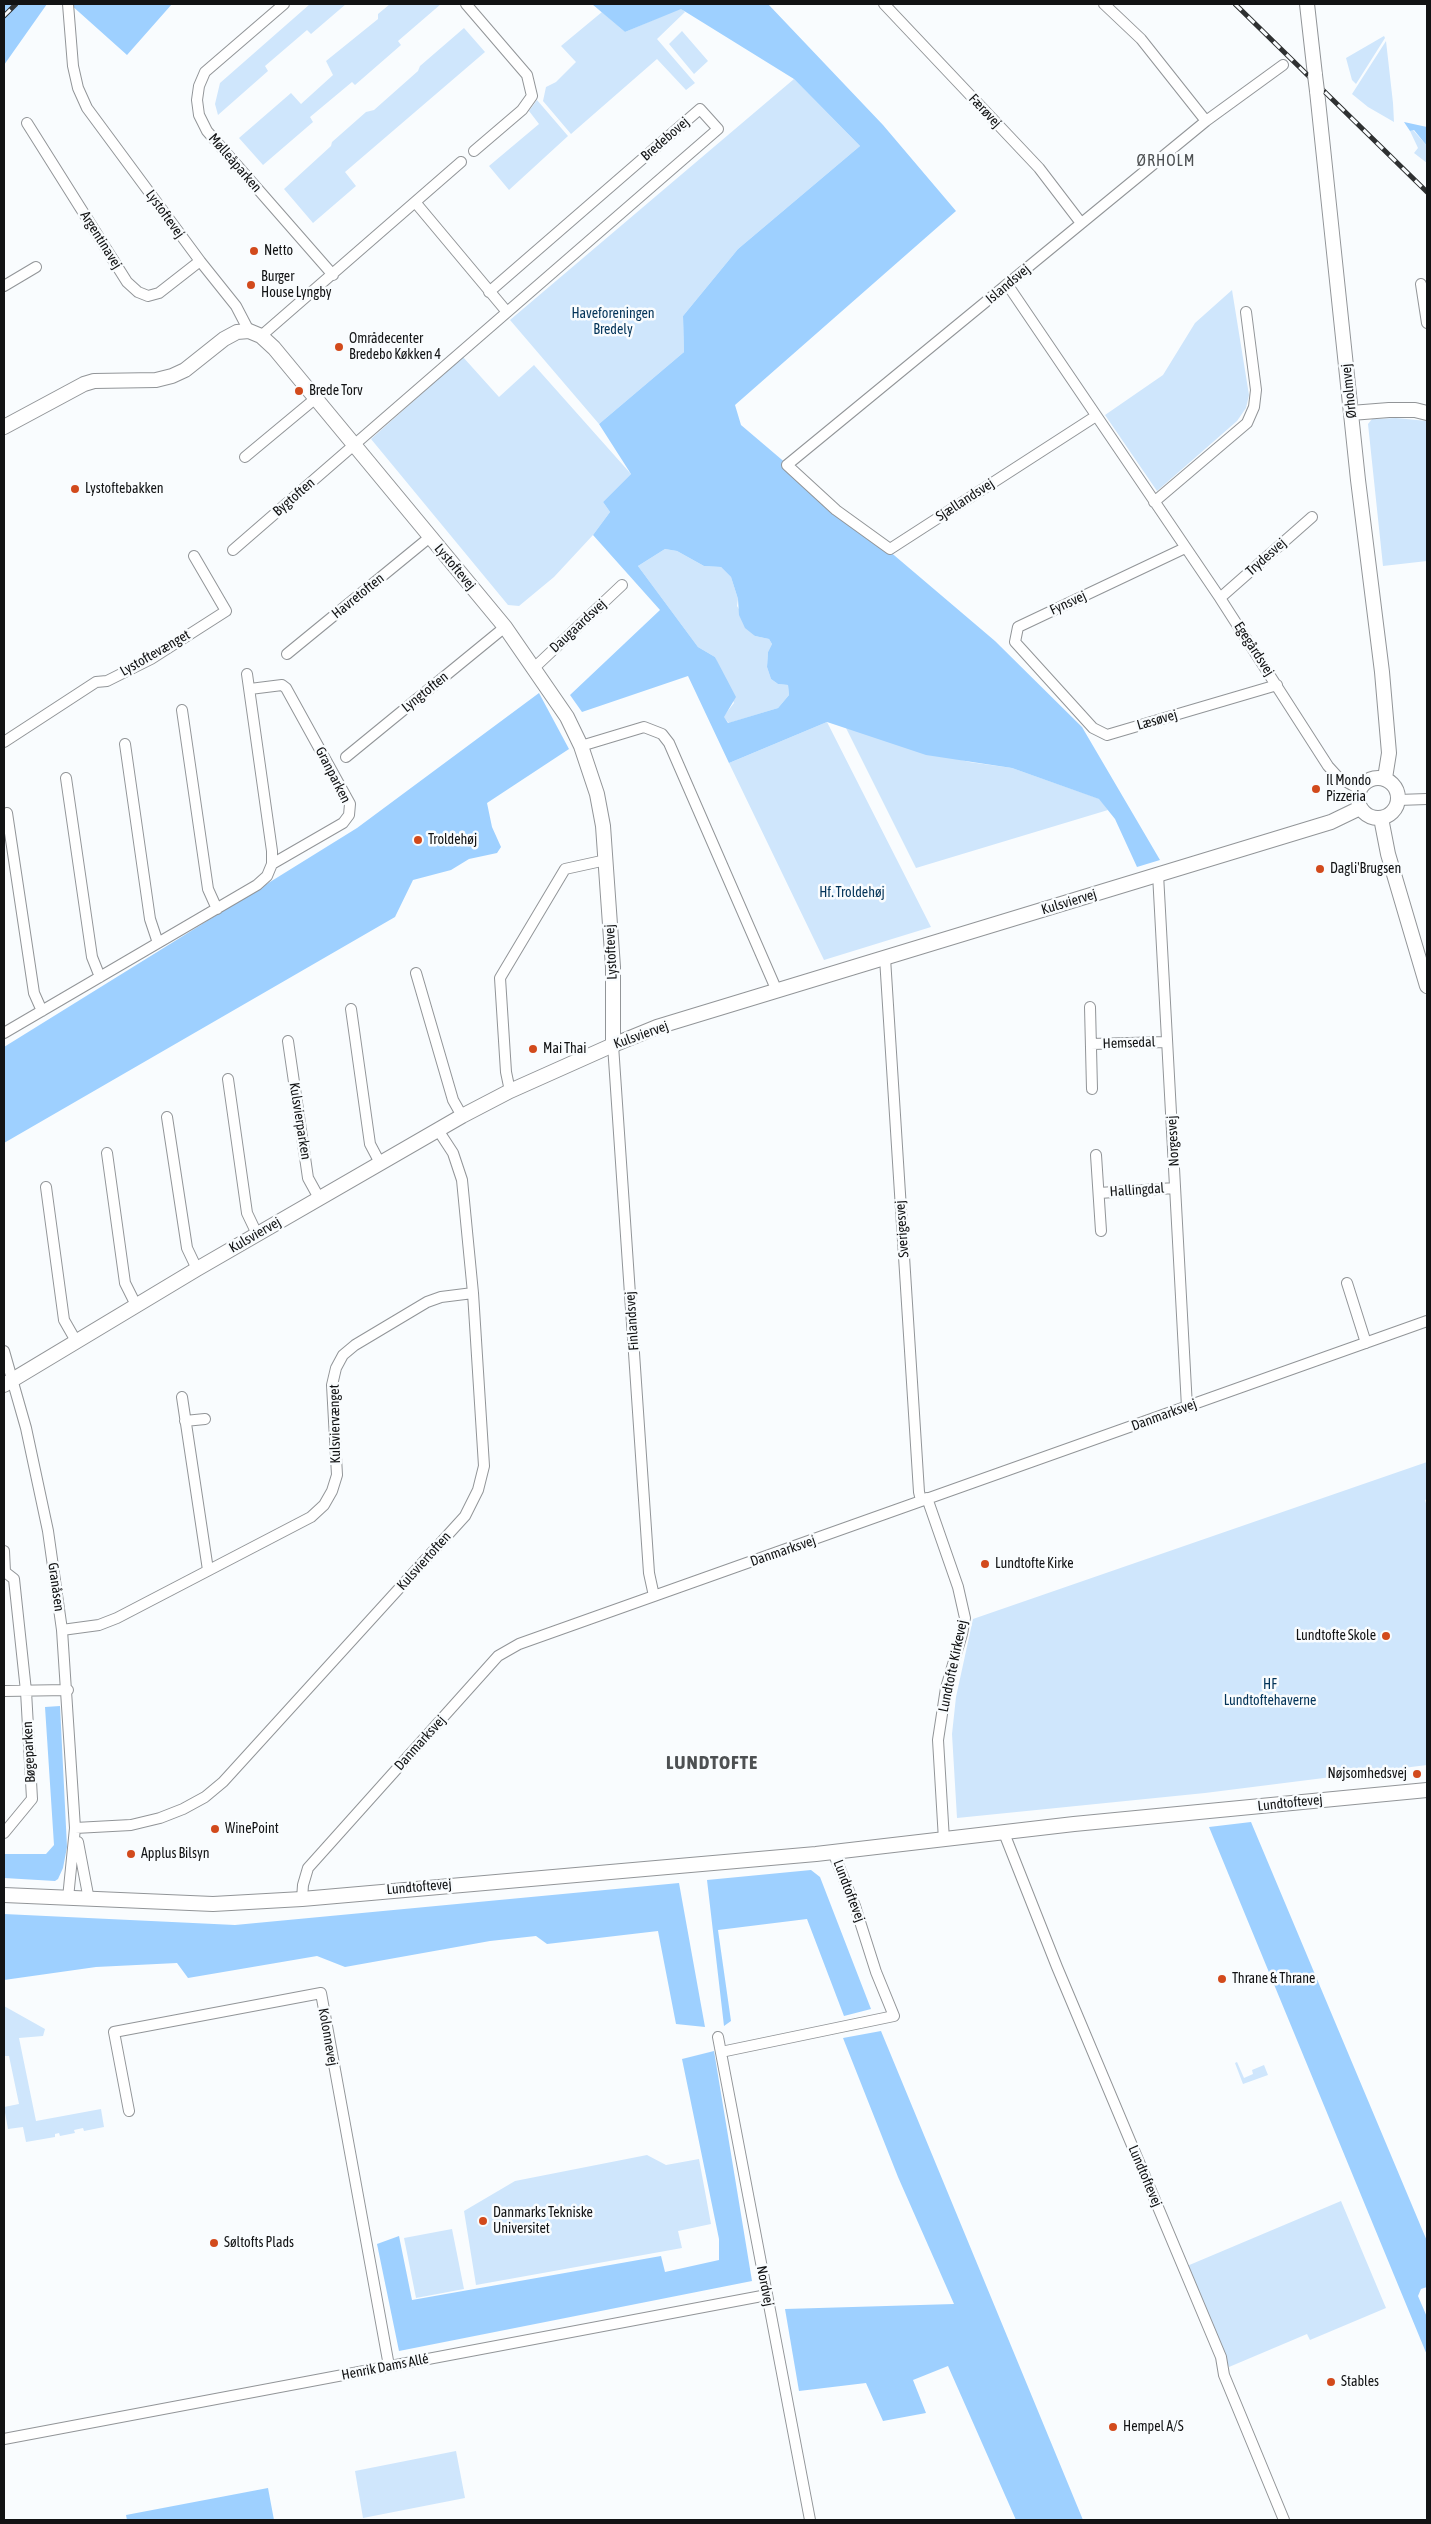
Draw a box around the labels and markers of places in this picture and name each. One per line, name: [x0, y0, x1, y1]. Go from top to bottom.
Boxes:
place label: Netto: [264, 243, 293, 259]
marker: Netto: [248, 245, 260, 257]
place label: Burger House Lyngby: [261, 269, 332, 302]
marker: Burger House Lyngby: [245, 279, 257, 291]
place label: Områdecenter Bredebo Køkken 4: [349, 331, 441, 364]
marker: Områdecenter Bredebo Køkken 4: [333, 341, 345, 353]
place label: Brede Torv: [309, 383, 363, 399]
marker: Brede Torv: [293, 385, 305, 397]
place label: Lystoftebakken: [85, 481, 164, 497]
marker: Lystoftebakken: [69, 483, 81, 495]
place label: Il Mondo Pizzeria: [1326, 773, 1371, 806]
marker: Il Mondo Pizzeria: [1310, 783, 1322, 795]
place label: Troldehøj: [428, 832, 477, 848]
marker: Troldehøj: [412, 834, 424, 846]
place label: Dagli'Brugsen: [1330, 861, 1401, 877]
marker: Dagli'Brugsen: [1314, 863, 1326, 875]
place label: Mai Thai: [543, 1041, 586, 1057]
marker: Mai Thai: [527, 1043, 539, 1055]
place label: Lundtofte Kirke: [995, 1556, 1074, 1572]
marker: Lundtofte Kirke: [979, 1558, 991, 1570]
place label: Lundtofte Skole: [1296, 1628, 1376, 1644]
marker: Lundtofte Skole: [1380, 1630, 1392, 1642]
place label: Nøjsomhedsvej: [1327, 1766, 1407, 1782]
marker: Nøjsomhedsvej: [1411, 1768, 1423, 1780]
place label: WinePoint: [225, 1821, 279, 1837]
marker: WinePoint: [209, 1823, 221, 1835]
place label: Applus Bilsyn: [141, 1846, 210, 1862]
marker: Applus Bilsyn: [125, 1848, 137, 1860]
place label: Thrane & Thrane: [1232, 1971, 1315, 1987]
marker: Thrane & Thrane: [1216, 1973, 1228, 1985]
place label: Danmarks Tekniske Universitet: [493, 2205, 593, 2238]
marker: Danmarks Tekniske Universitet: [477, 2215, 489, 2227]
place label: Søltofts Plads: [224, 2235, 294, 2251]
marker: Søltofts Plads: [208, 2237, 220, 2249]
place label: Stables: [1341, 2374, 1379, 2390]
marker: Stables: [1325, 2376, 1337, 2388]
place label: Hempel A/S: [1123, 2419, 1184, 2435]
marker: Hempel A/S: [1107, 2421, 1119, 2433]

